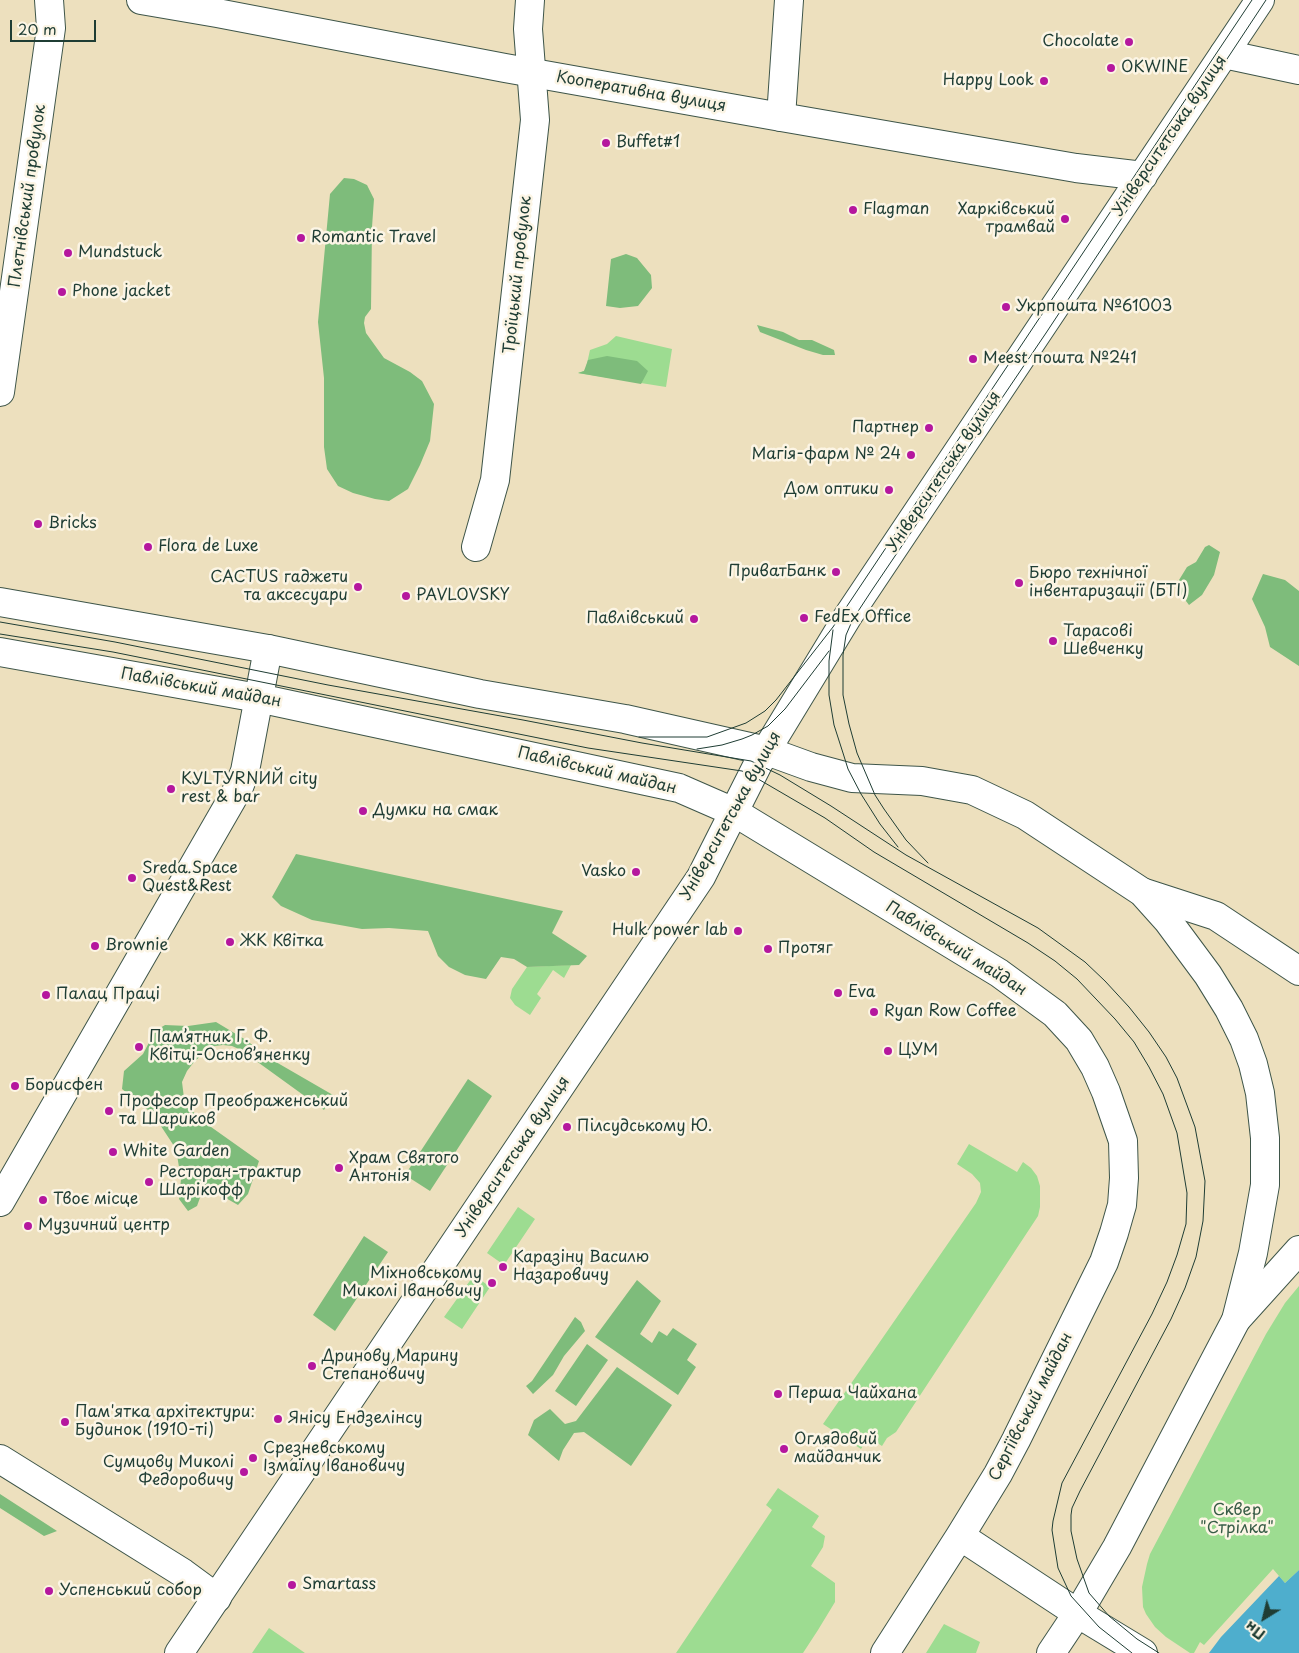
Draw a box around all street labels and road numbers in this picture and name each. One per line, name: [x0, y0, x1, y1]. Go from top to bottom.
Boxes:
street label: Університетська вулиця: [1109, 52, 1231, 220]
street label: Кооперативна вулиця: [555, 68, 727, 116]
street label: Плетнівський провулок: [6, 103, 50, 289]
street label: Троїцький провулок: [500, 195, 536, 355]
street label: Університетська вулиця: [883, 388, 1005, 556]
street label: Павлівський майдан: [119, 664, 283, 712]
street label: Університетська вулиця: [677, 728, 785, 904]
street label: Павлівський майдан: [516, 743, 678, 799]
street label: Павлівський майдан: [882, 898, 1030, 1000]
street label: Університетська вулиця: [452, 1073, 574, 1241]
street label: Сергіївський майдан: [985, 1330, 1077, 1484]

